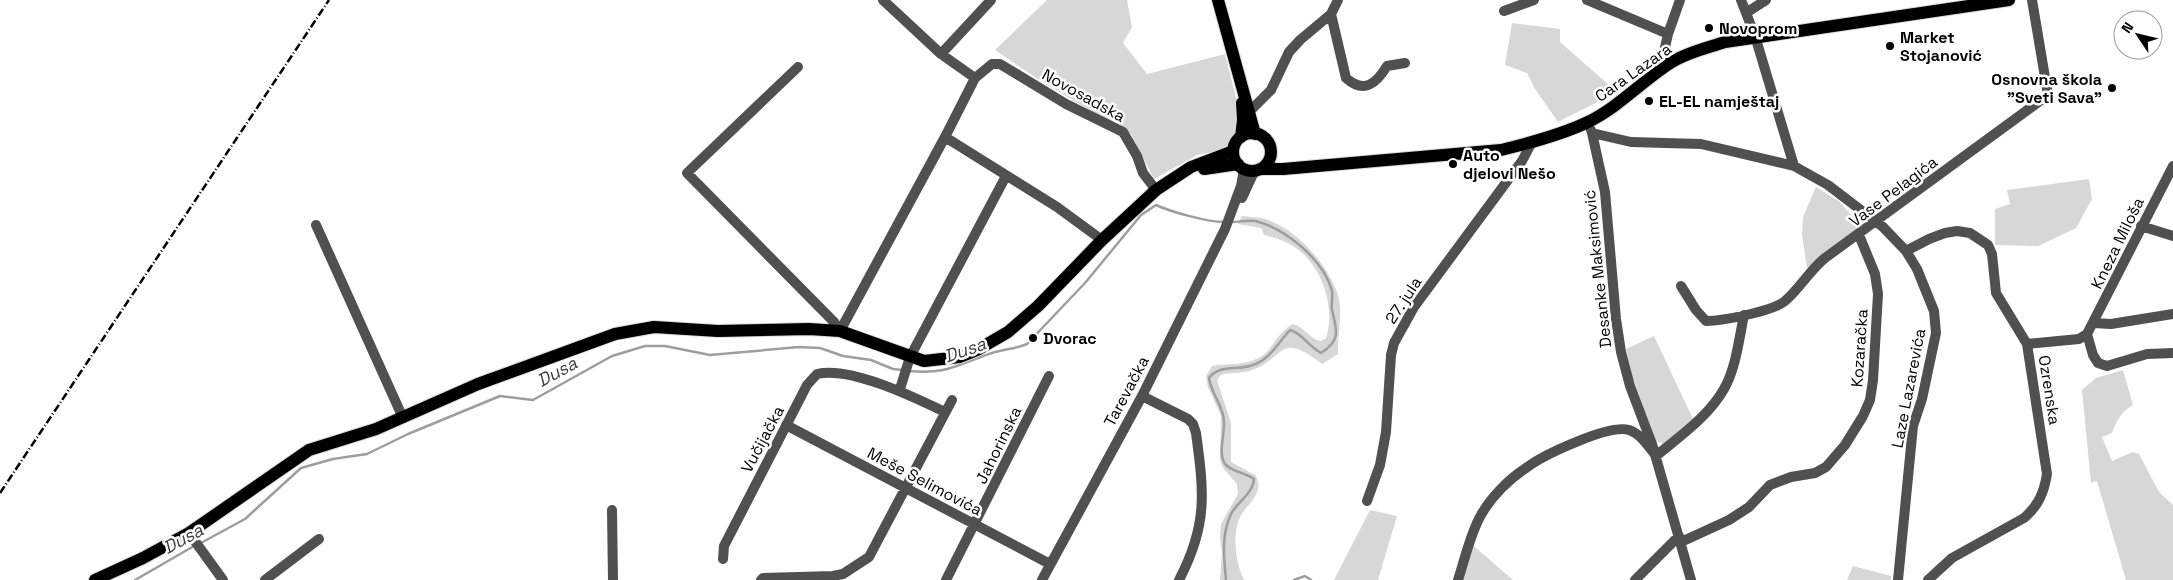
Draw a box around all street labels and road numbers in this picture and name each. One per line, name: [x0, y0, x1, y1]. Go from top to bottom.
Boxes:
street label: Cara Lazara: [1591, 38, 1676, 107]
street label: Novosadska: [1038, 64, 1129, 127]
street label: Vase Pelagića: [1845, 151, 1942, 231]
street label: Desanke Maksimović: [1579, 189, 1616, 349]
street label: Kneza Miloša: [2086, 194, 2149, 293]
street label: 27. jula: [1380, 273, 1426, 328]
street label: Kozaračka: [1846, 308, 1873, 388]
street label: Laze Lazarevića: [1887, 327, 1930, 450]
street label: Tarevačka: [1099, 352, 1154, 430]
street label: Ozrenska: [2034, 354, 2065, 426]
street label: Vučijačka: [736, 402, 789, 476]
street label: Jahorinska: [971, 403, 1026, 487]
street label: Meše Selimovića: [864, 442, 986, 521]

